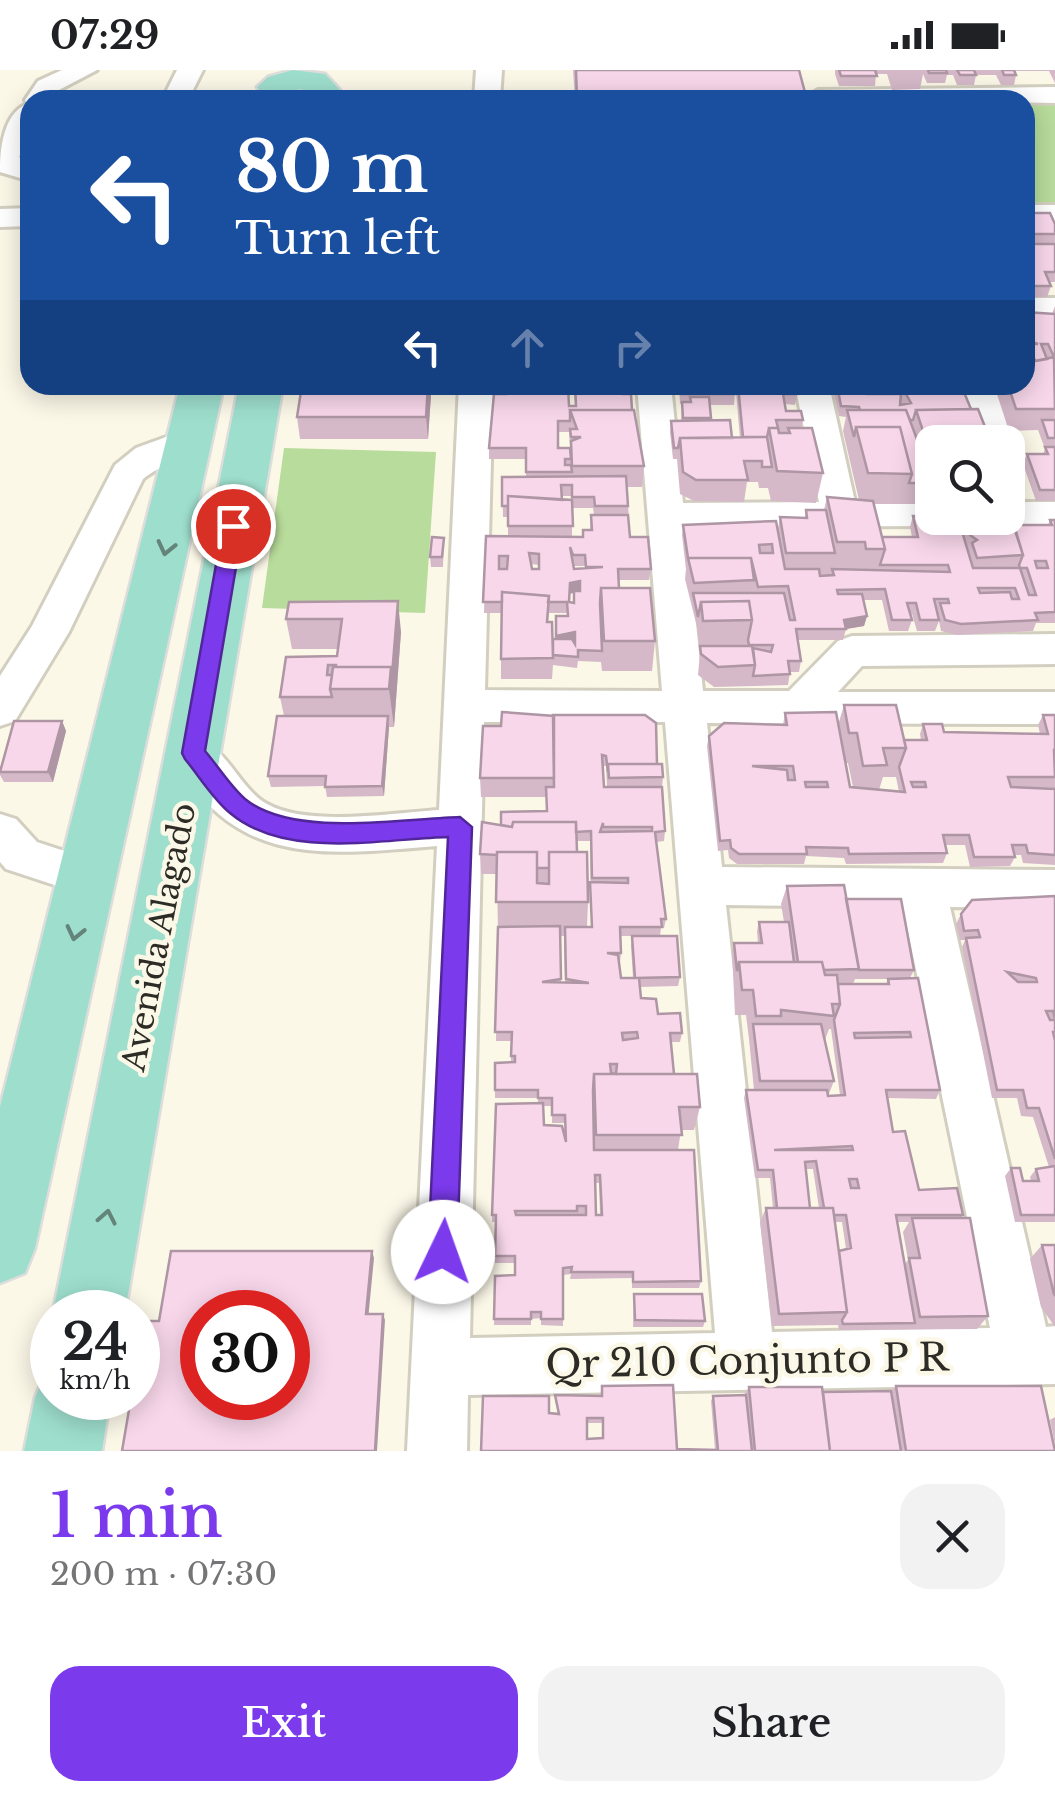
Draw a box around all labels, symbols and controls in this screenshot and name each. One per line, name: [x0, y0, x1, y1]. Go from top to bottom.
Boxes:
text: 07:29: [50, 12, 159, 59]
text: 80 m: [235, 124, 428, 211]
icon: left: [70, 130, 200, 260]
text: Turn left: [235, 210, 440, 266]
icon: left: [395, 320, 450, 375]
icon: ahead: [500, 320, 555, 375]
icon: right: [605, 320, 660, 375]
map controls: [915, 425, 1025, 535]
button: search: [915, 425, 1025, 535]
pin: [191, 484, 276, 569]
icon: arrive: [206, 499, 261, 554]
one-way arrow: [157, 539, 178, 556]
street label: Avenida Alagado: [113, 800, 205, 1075]
one-way arrow: [66, 924, 87, 941]
position arrow: [391, 1200, 495, 1304]
one-way arrow: [95, 1208, 116, 1225]
speed limit sign: 30: [180, 1290, 310, 1420]
text: 24: [62, 1311, 128, 1374]
street label: Qr 210 Conjunto P R: [545, 1333, 950, 1388]
text: km/h: [60, 1365, 130, 1396]
text: 1 min: [50, 1479, 223, 1553]
button: close: [900, 1484, 1005, 1589]
text: 200 m · 07:30: [50, 1554, 277, 1594]
button: Exit: [50, 1666, 518, 1781]
button: Share: [538, 1666, 1005, 1781]

